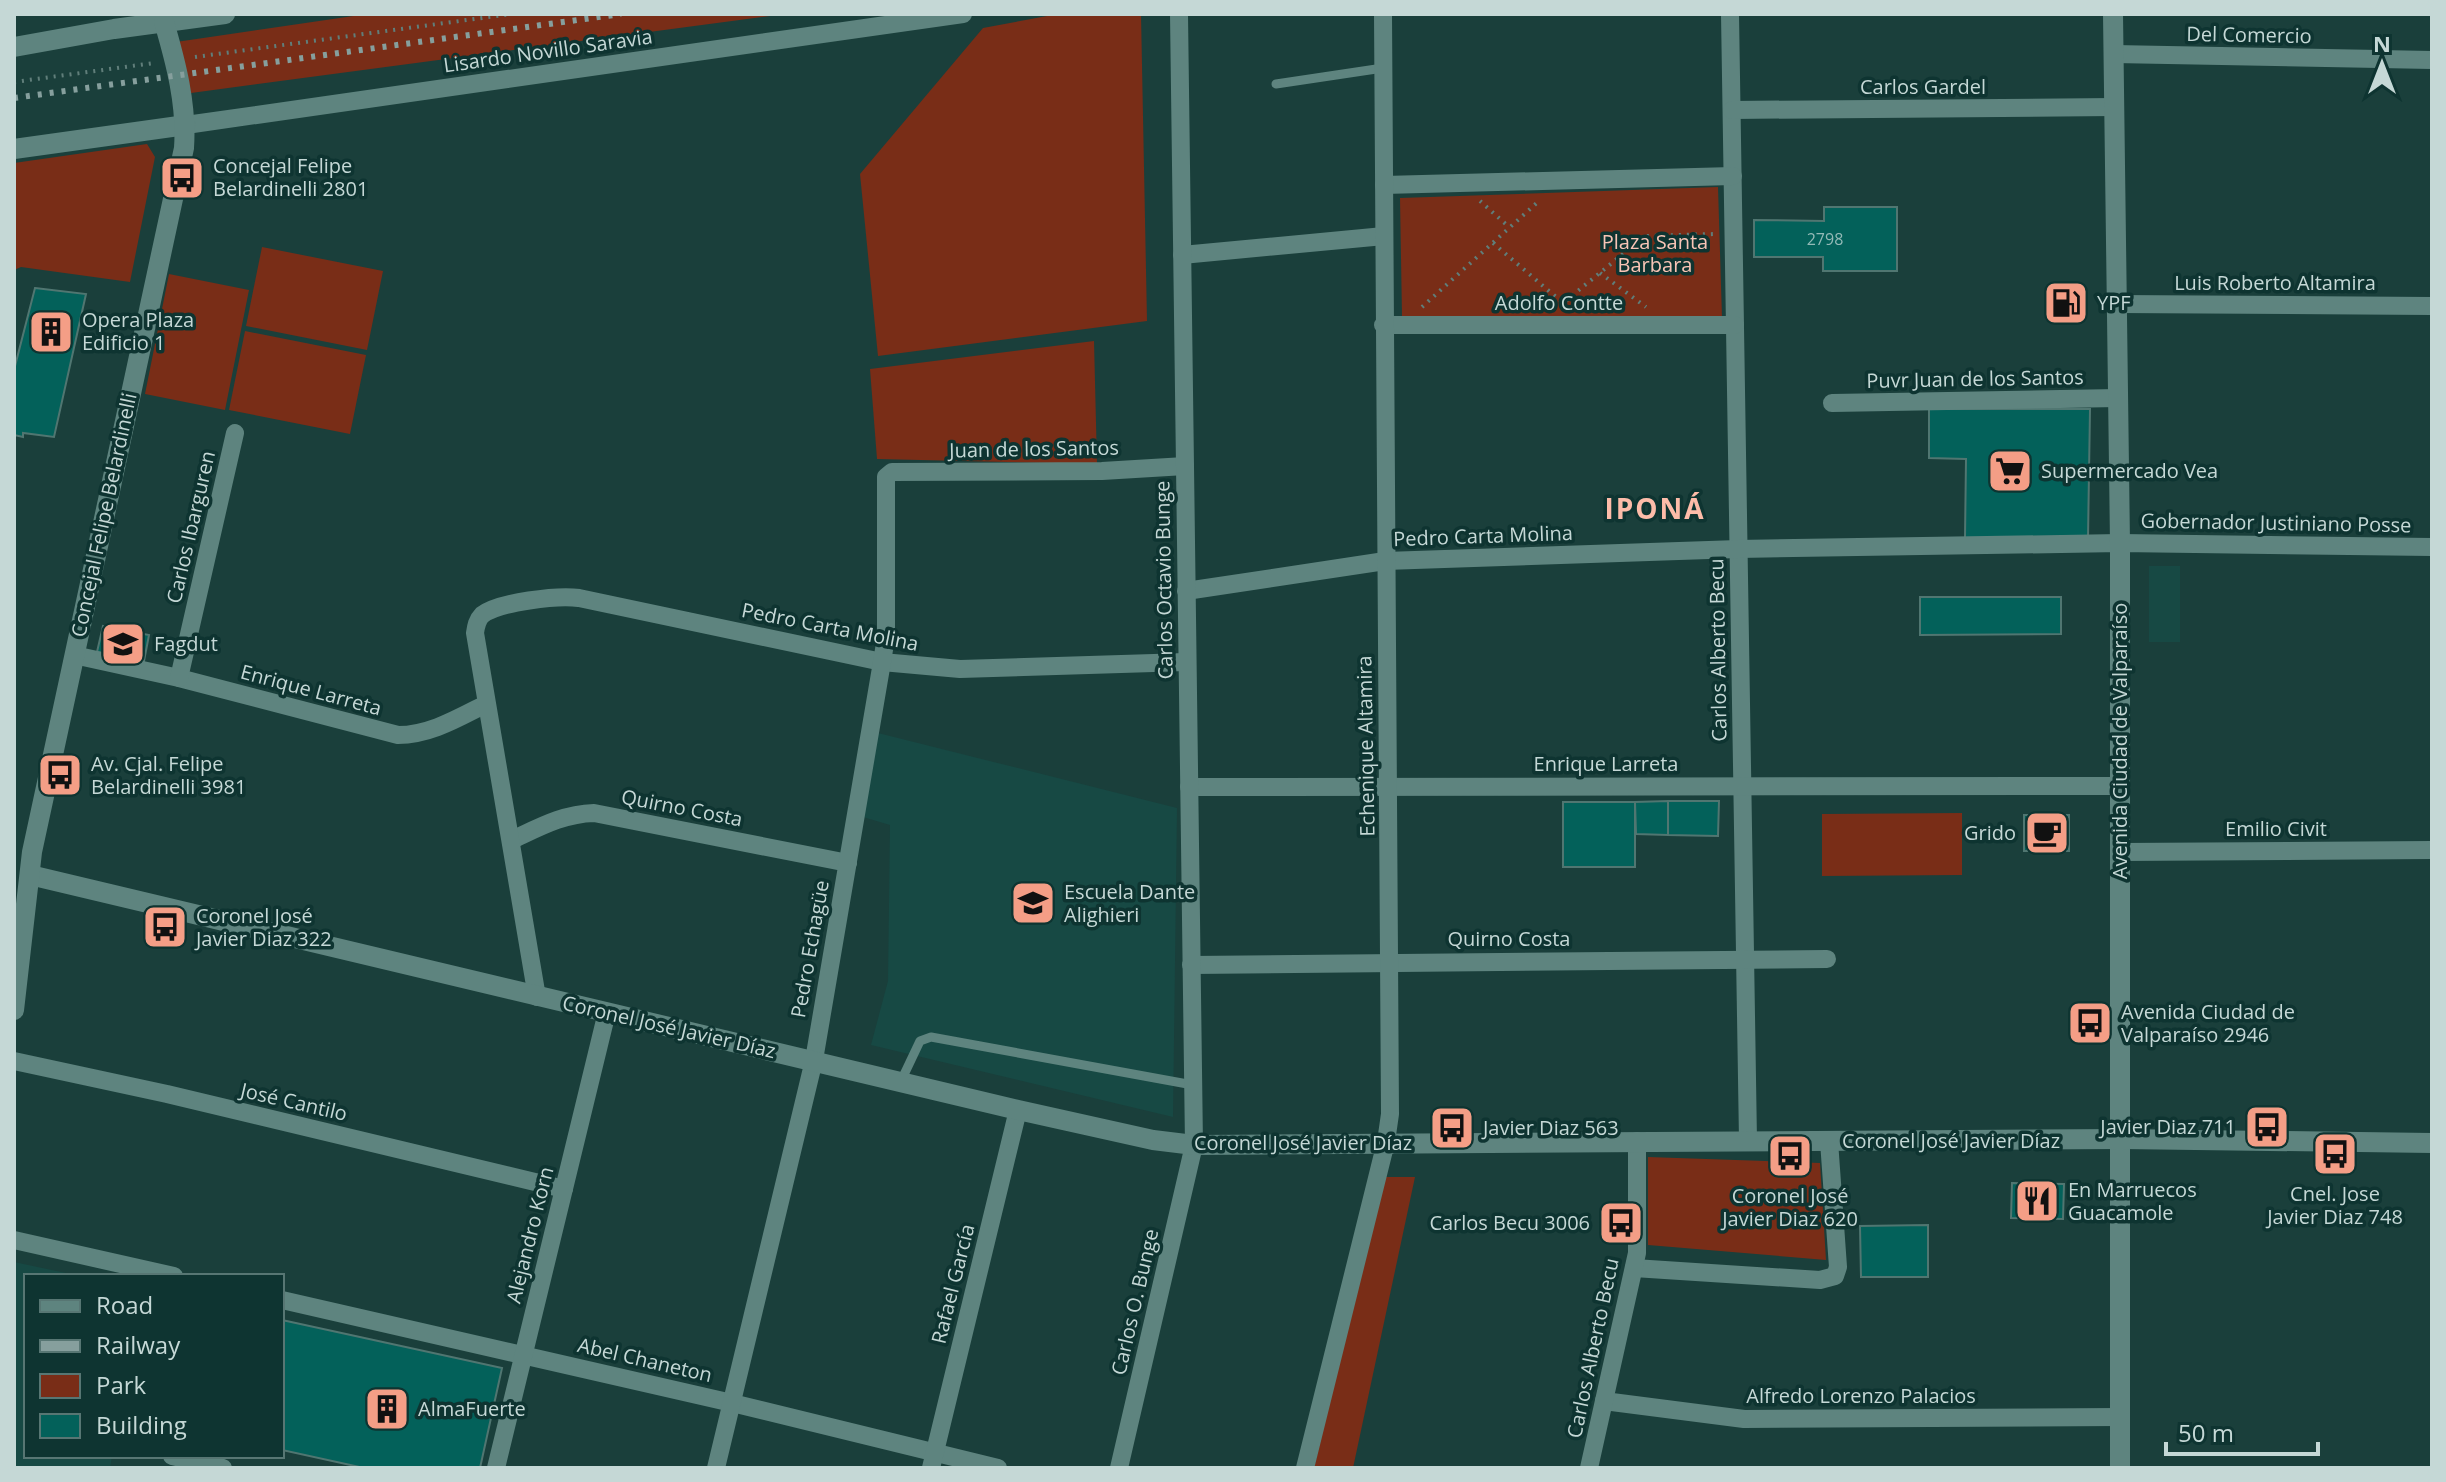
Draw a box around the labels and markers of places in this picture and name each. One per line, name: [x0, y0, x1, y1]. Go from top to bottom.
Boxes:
place label: Concejal Felipe Belardinelli 2801: [213, 152, 368, 202]
bus stop icon: Concejal Felipe Belardinelli 2801: [158, 154, 206, 202]
fuel station icon: YPF: [2042, 279, 2090, 327]
place label: YPF: [2097, 289, 2131, 316]
place label: Opera Plaza Edificio 1: [82, 306, 194, 356]
building icon: Opera Plaza Edificio 1: [27, 308, 75, 356]
supermarket icon: Supermercado Vea: [1986, 447, 2034, 495]
place label: Supermercado Vea: [2041, 457, 2218, 484]
school or university icon: Fagdut: [99, 620, 147, 668]
place label: Fagdut: [154, 630, 218, 657]
place label: Av. Cjal. Felipe Belardinelli 3981: [91, 750, 246, 800]
bus stop icon: Av. Cjal. Felipe Belardinelli 3981: [36, 751, 84, 799]
cafe icon: Grido: [2023, 809, 2071, 857]
place label: Grido: [1964, 819, 2016, 846]
place label: Escuela Dante Alighieri: [1064, 878, 1195, 928]
school or university icon: Escuela Dante Alighieri: [1009, 879, 1057, 927]
place label: Coronel José Javier Diaz 322: [194, 902, 332, 952]
bus stop icon: Coronel José Javier Diaz 322: [141, 903, 189, 951]
place label: Avenida Ciudad de Valparaíso 2946: [2121, 998, 2295, 1048]
bus stop icon: Avenida Ciudad de Valparaíso 2946: [2066, 999, 2114, 1047]
bus stop icon: Javier Diaz 711: [2243, 1103, 2291, 1151]
bus stop icon: Javier Diaz 563: [1428, 1104, 1476, 1152]
place label: Javier Diaz 711: [2098, 1113, 2236, 1140]
place label: Javier Diaz 563: [1481, 1114, 1619, 1141]
bus stop icon: Cnel. Jose Javier Diaz 748: [2311, 1130, 2359, 1178]
bus stop icon: Coronel José Javier Diaz 620: [1766, 1132, 1814, 1180]
place label: En Marruecos Guacamole: [2068, 1176, 2197, 1226]
restaurant icon: En Marruecos Guacamole: [2013, 1177, 2061, 1225]
place label: Cnel. Jose Javier Diaz 748: [2265, 1180, 2403, 1230]
place label: Coronel José Javier Diaz 620: [1720, 1182, 1858, 1232]
bus stop icon: Carlos Becu 3006: [1597, 1199, 1645, 1247]
place label: Carlos Becu 3006: [1429, 1209, 1590, 1236]
building icon: AlmaFuerte: [363, 1385, 411, 1433]
place label: AlmaFuerte: [418, 1395, 526, 1422]

